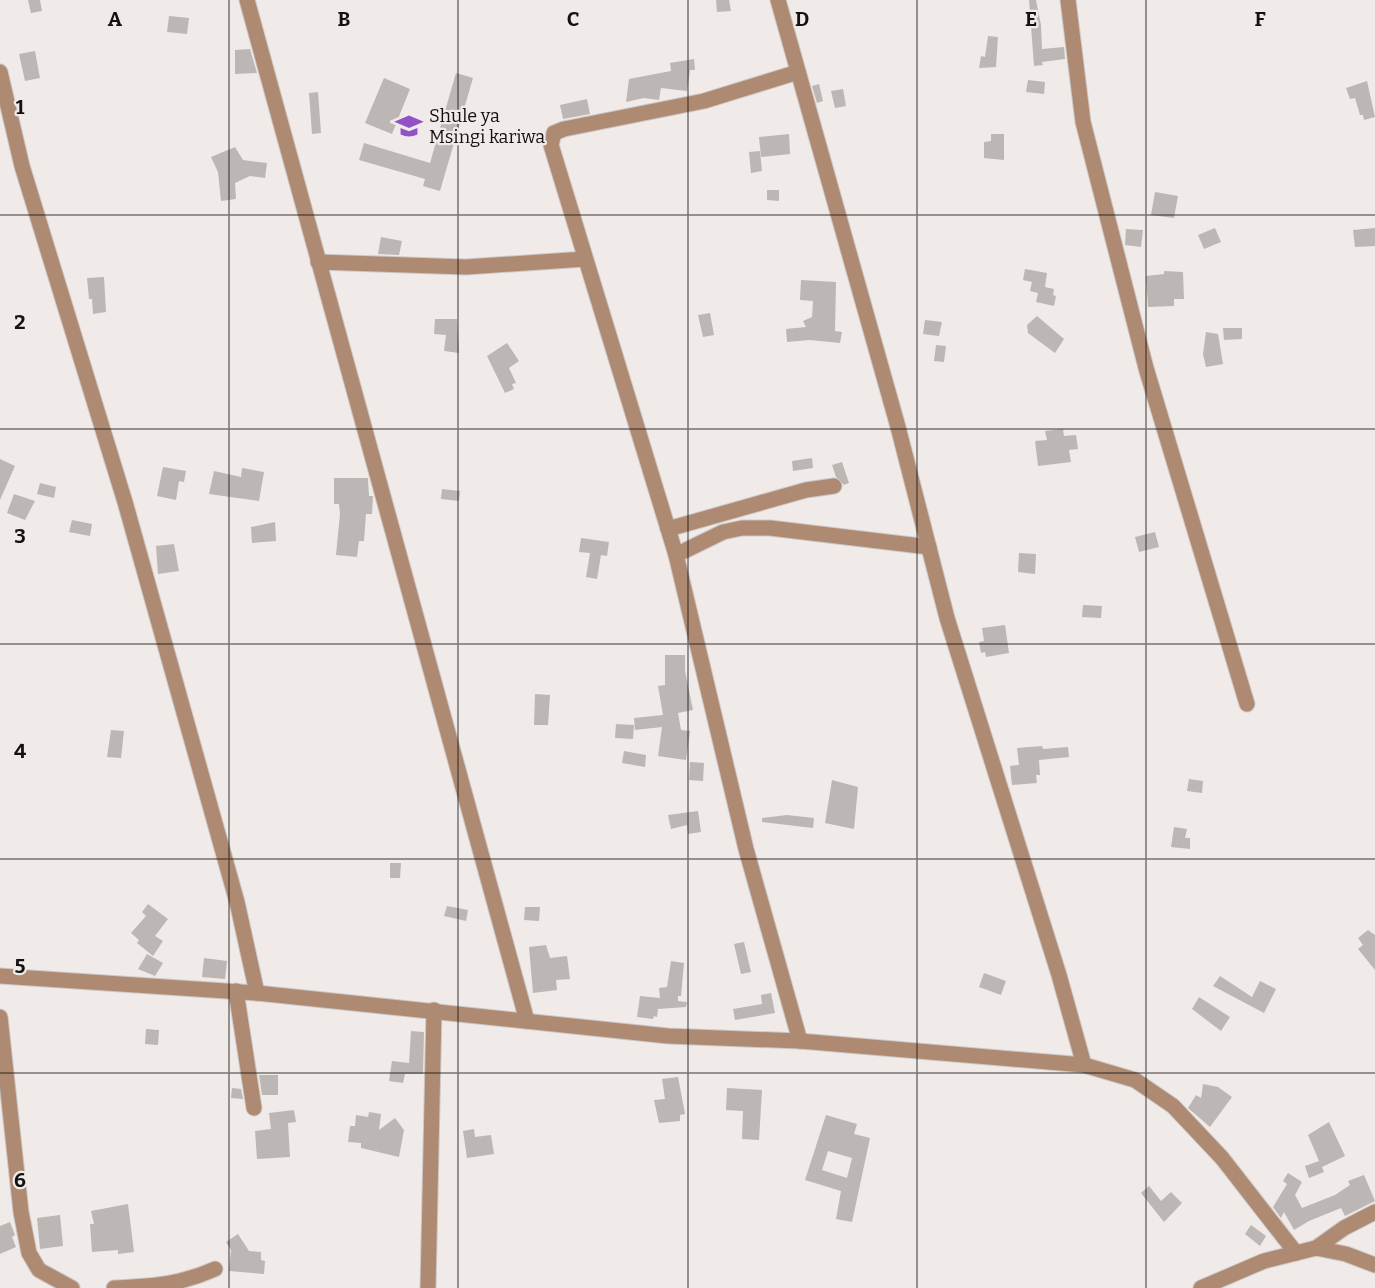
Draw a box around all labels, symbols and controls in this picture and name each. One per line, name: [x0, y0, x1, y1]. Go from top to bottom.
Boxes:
text: A: [108, 7, 123, 31]
text: B: [338, 7, 351, 31]
text: C: [567, 7, 579, 31]
text: D: [795, 7, 809, 31]
text: E: [1025, 7, 1037, 31]
text: F: [1254, 7, 1266, 31]
text: 1: [16, 95, 25, 119]
place label: Shule ya Msingi kariwa: [429, 105, 545, 148]
school or university icon: Shule ya Msingi kariwa: [394, 111, 424, 141]
text: 2: [14, 310, 26, 334]
text: 3: [14, 524, 26, 548]
text: 4: [14, 739, 26, 763]
text: 5: [15, 954, 26, 978]
text: 6: [14, 1168, 26, 1192]

